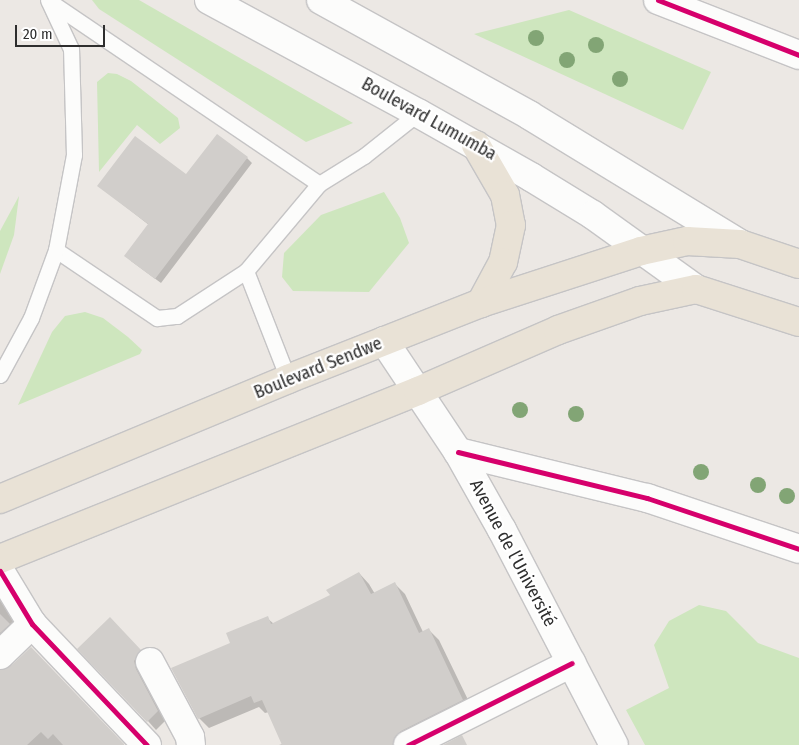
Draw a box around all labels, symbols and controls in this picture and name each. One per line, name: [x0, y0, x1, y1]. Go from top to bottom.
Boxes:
scale bar: [18, 15, 108, 47]
text: 20 m: [23, 25, 53, 43]
street label: Boulevard Lumumba: [358, 73, 500, 165]
street label: Boulevard Sendwe: [251, 332, 385, 404]
street label: Avenue de l’Université: [465, 476, 561, 630]

